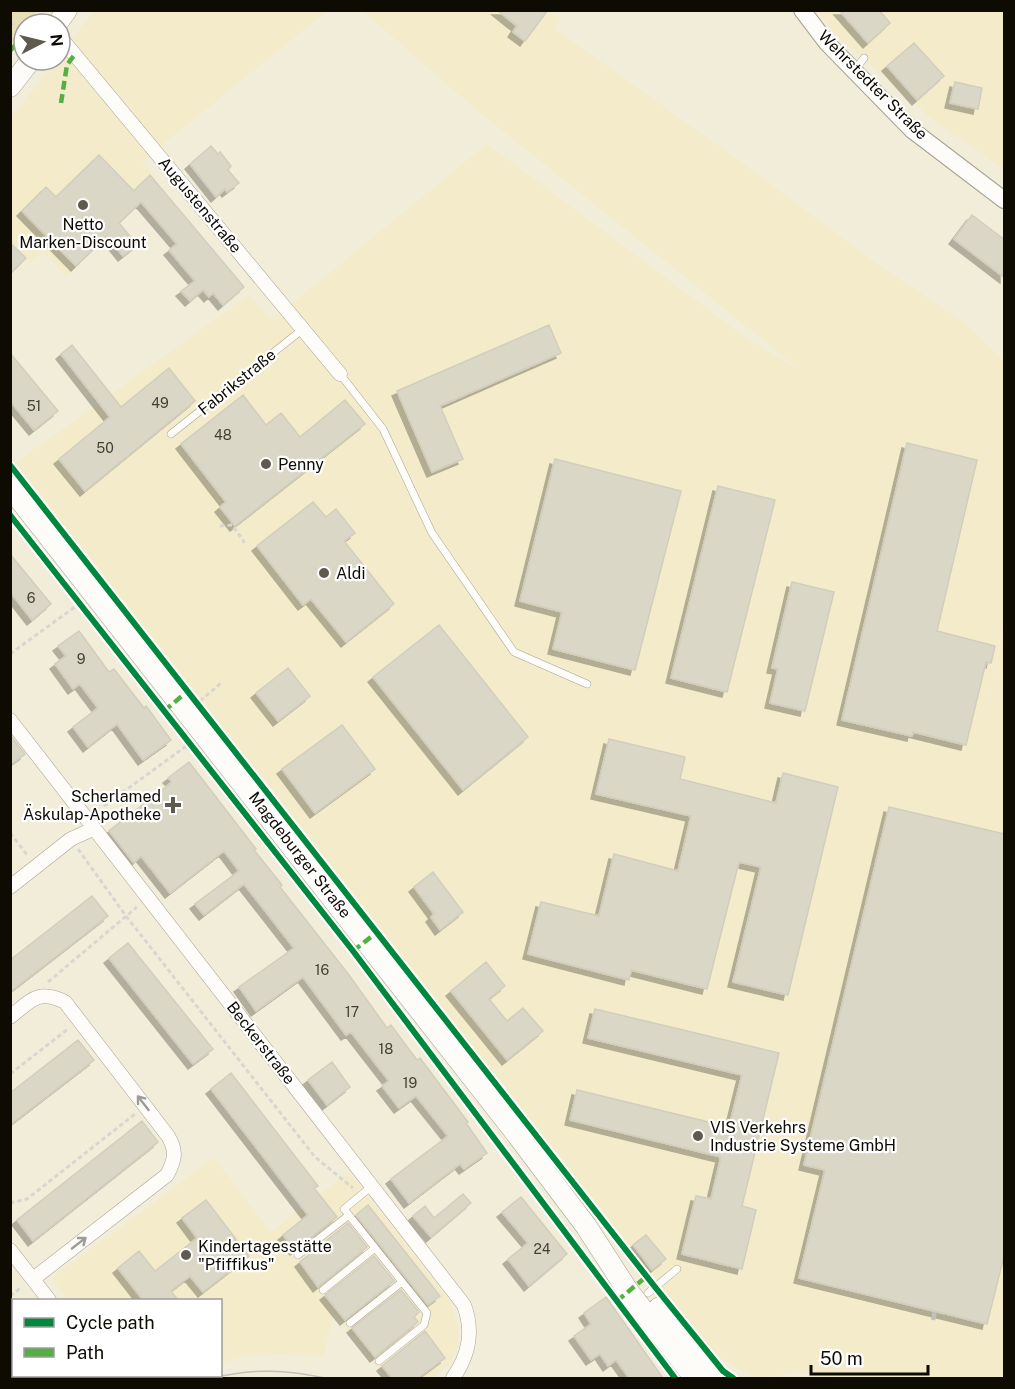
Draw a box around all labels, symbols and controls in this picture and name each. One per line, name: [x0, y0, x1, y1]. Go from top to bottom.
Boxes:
north arrow: [12, 12, 72, 72]
street label: Wehrstedter Straße: [814, 26, 932, 144]
text: N: [46, 33, 67, 48]
street label: Augustenstraße: [154, 153, 246, 257]
marker: Netto Marken-Discount: [76, 198, 90, 212]
place label: Netto Marken-Discount: [19, 215, 147, 252]
street label: Fabrikstraße: [194, 345, 280, 419]
house number: 49: [151, 395, 169, 411]
house number: 51: [27, 398, 41, 414]
house number: 48: [214, 427, 232, 443]
house number: 50: [96, 440, 114, 456]
place label: Penny: [278, 455, 324, 474]
marker: Penny: [259, 457, 273, 471]
place label: Aldi: [336, 564, 365, 583]
marker: Aldi: [317, 566, 331, 580]
house number: 6: [27, 590, 36, 606]
house number: 9: [77, 651, 86, 667]
place label: Scherlamed Äskulap-Apotheke: [23, 787, 161, 824]
street label: Magdeburger Straße: [245, 788, 355, 922]
marker: Scherlamed Äskulap-Apotheke: [166, 798, 180, 812]
house number: 16: [315, 962, 329, 978]
street label: Beckerstraße: [223, 998, 299, 1088]
house number: 17: [345, 1004, 359, 1020]
house number: 18: [379, 1041, 393, 1057]
house number: 19: [403, 1075, 417, 1091]
one-way arrow: [136, 1096, 149, 1112]
place label: VIS Verkehrs Industrie Systeme GmbH: [710, 1118, 896, 1155]
marker: VIS Verkehrs Industrie Systeme GmbH: [691, 1129, 705, 1143]
one-way arrow: [71, 1237, 87, 1250]
place label: Kindertagesstätte "Pfiffikus": [198, 1237, 332, 1274]
house number: 24: [533, 1241, 551, 1257]
marker: Kindertagesstätte "Pfiffikus": [179, 1248, 193, 1262]
legend: [12, 1299, 222, 1377]
text: Cycle path: [66, 1312, 155, 1333]
scale bar: [811, 1338, 928, 1376]
text: Path: [66, 1342, 104, 1363]
text: 50 m: [820, 1348, 863, 1369]

